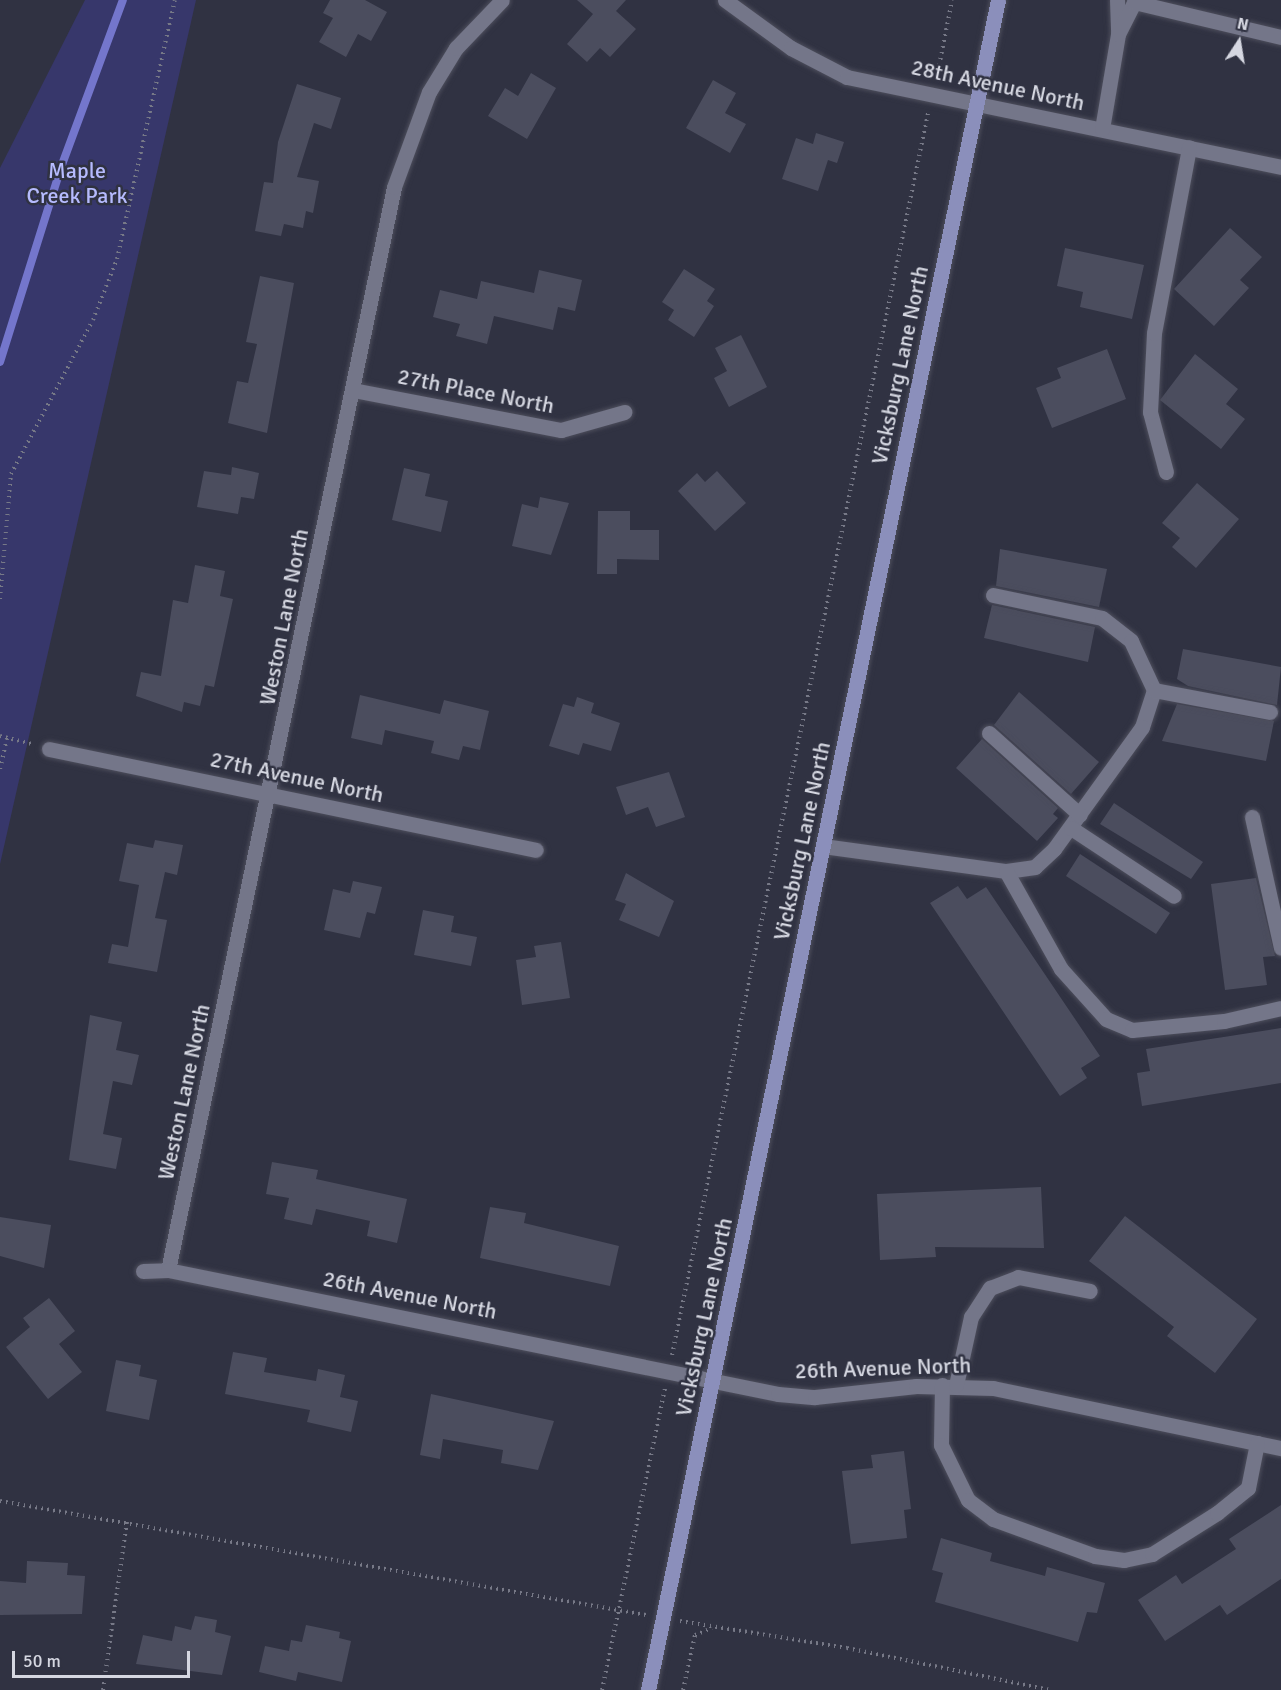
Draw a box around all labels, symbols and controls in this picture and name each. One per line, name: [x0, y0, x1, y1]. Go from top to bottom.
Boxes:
north arrow: [1209, 12, 1269, 72]
text: N: [1235, 13, 1250, 35]
street label: 28th Avenue North: [909, 54, 1087, 116]
park label: Maple Creek Park: [26, 157, 128, 208]
street label: Vicksburg Lane North: [866, 263, 934, 467]
street label: 27th Place North: [395, 363, 557, 419]
street label: Weston Lane North: [254, 527, 314, 707]
street label: Vicksburg Lane North: [768, 739, 836, 943]
street label: 27th Avenue North: [208, 746, 386, 808]
street label: Weston Lane North: [152, 1002, 216, 1182]
street label: Vicksburg Lane North: [670, 1215, 738, 1419]
street label: 26th Avenue North: [321, 1265, 499, 1325]
street label: 26th Avenue North: [794, 1352, 972, 1384]
scale bar: [15, 1639, 194, 1677]
text: 50 m: [23, 1650, 61, 1672]

